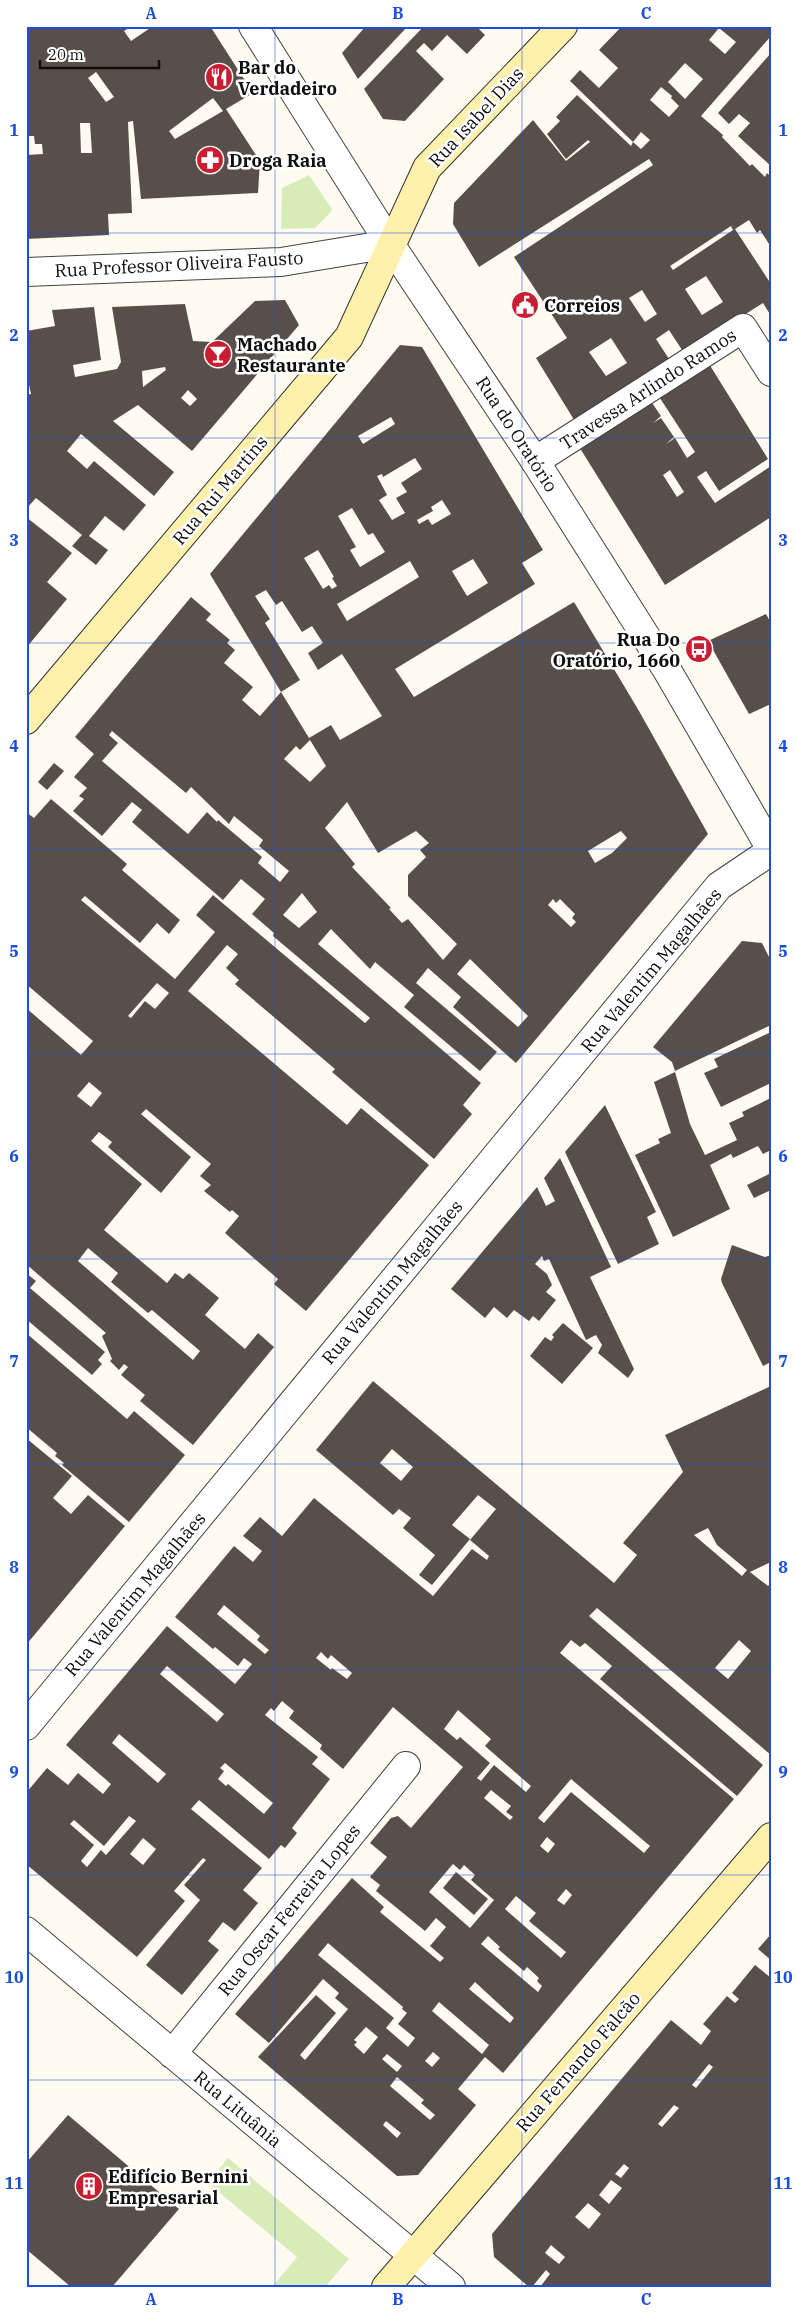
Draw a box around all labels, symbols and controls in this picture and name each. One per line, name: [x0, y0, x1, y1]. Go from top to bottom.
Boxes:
text: A: [145, 3, 157, 23]
text: B: [392, 3, 404, 23]
text: C: [641, 3, 651, 23]
scale bar: [40, 38, 159, 70]
text: 20 m: [48, 45, 84, 64]
place label: Bar do Verdadeiro: [238, 56, 337, 100]
restaurant icon: Bar do Verdadeiro: [204, 62, 234, 92]
street label: Rua Isabel Dias: [424, 62, 528, 172]
text: 1: [9, 120, 19, 140]
text: 1: [778, 120, 788, 140]
pharmacy icon: Droga Raia: [195, 145, 225, 175]
place label: Droga Raia: [229, 149, 327, 172]
street label: Rua Professor Oliveira Fausto: [54, 246, 304, 282]
public building icon: Correios: [510, 290, 540, 320]
place label: Correios: [544, 294, 620, 317]
street label: Travessa Arlindo Ramos: [555, 323, 741, 455]
text: 2: [9, 325, 19, 345]
text: 2: [778, 325, 788, 345]
place label: Machado Restaurante: [237, 333, 346, 377]
bar icon: Machado Restaurante: [203, 339, 233, 369]
street label: Rua do Oratório: [471, 372, 563, 496]
street label: Rua Rui Martins: [167, 430, 273, 550]
text: 3: [9, 530, 19, 550]
text: 3: [778, 530, 788, 550]
place label: Rua Do Oratório, 1660: [552, 628, 680, 672]
bus stop icon: Rua Do Oratório, 1660: [684, 634, 714, 664]
text: 4: [9, 736, 19, 756]
text: 4: [778, 736, 788, 756]
street label: Rua Valentim Magalhães: [575, 883, 727, 1057]
text: 5: [9, 941, 19, 961]
text: 5: [778, 941, 788, 961]
text: 6: [9, 1146, 19, 1166]
text: 6: [778, 1146, 788, 1166]
street label: Rua Valentim Magalhães: [316, 1195, 468, 1369]
text: 7: [9, 1351, 19, 1371]
text: 7: [778, 1351, 788, 1371]
street label: Rua Valentim Magalhães: [59, 1507, 211, 1681]
text: 8: [9, 1557, 19, 1577]
text: 8: [778, 1557, 788, 1577]
text: 9: [9, 1762, 19, 1782]
text: 9: [778, 1762, 788, 1782]
street label: Rua Oscar Ferreira Lopes: [213, 1820, 365, 2000]
text: 10: [4, 1967, 24, 1987]
text: 10: [773, 1967, 793, 1987]
street label: Rua Fernando Falcão: [511, 1987, 645, 2137]
street label: Rua Lituânia: [189, 2066, 287, 2153]
place label: Edifício Bernini Empresarial: [108, 2165, 248, 2209]
building icon: Edifício Bernini Empresarial: [74, 2171, 104, 2201]
text: 11: [4, 2173, 24, 2193]
text: 11: [773, 2173, 793, 2193]
text: A: [145, 2289, 157, 2309]
text: B: [392, 2289, 404, 2309]
text: C: [641, 2289, 651, 2309]

